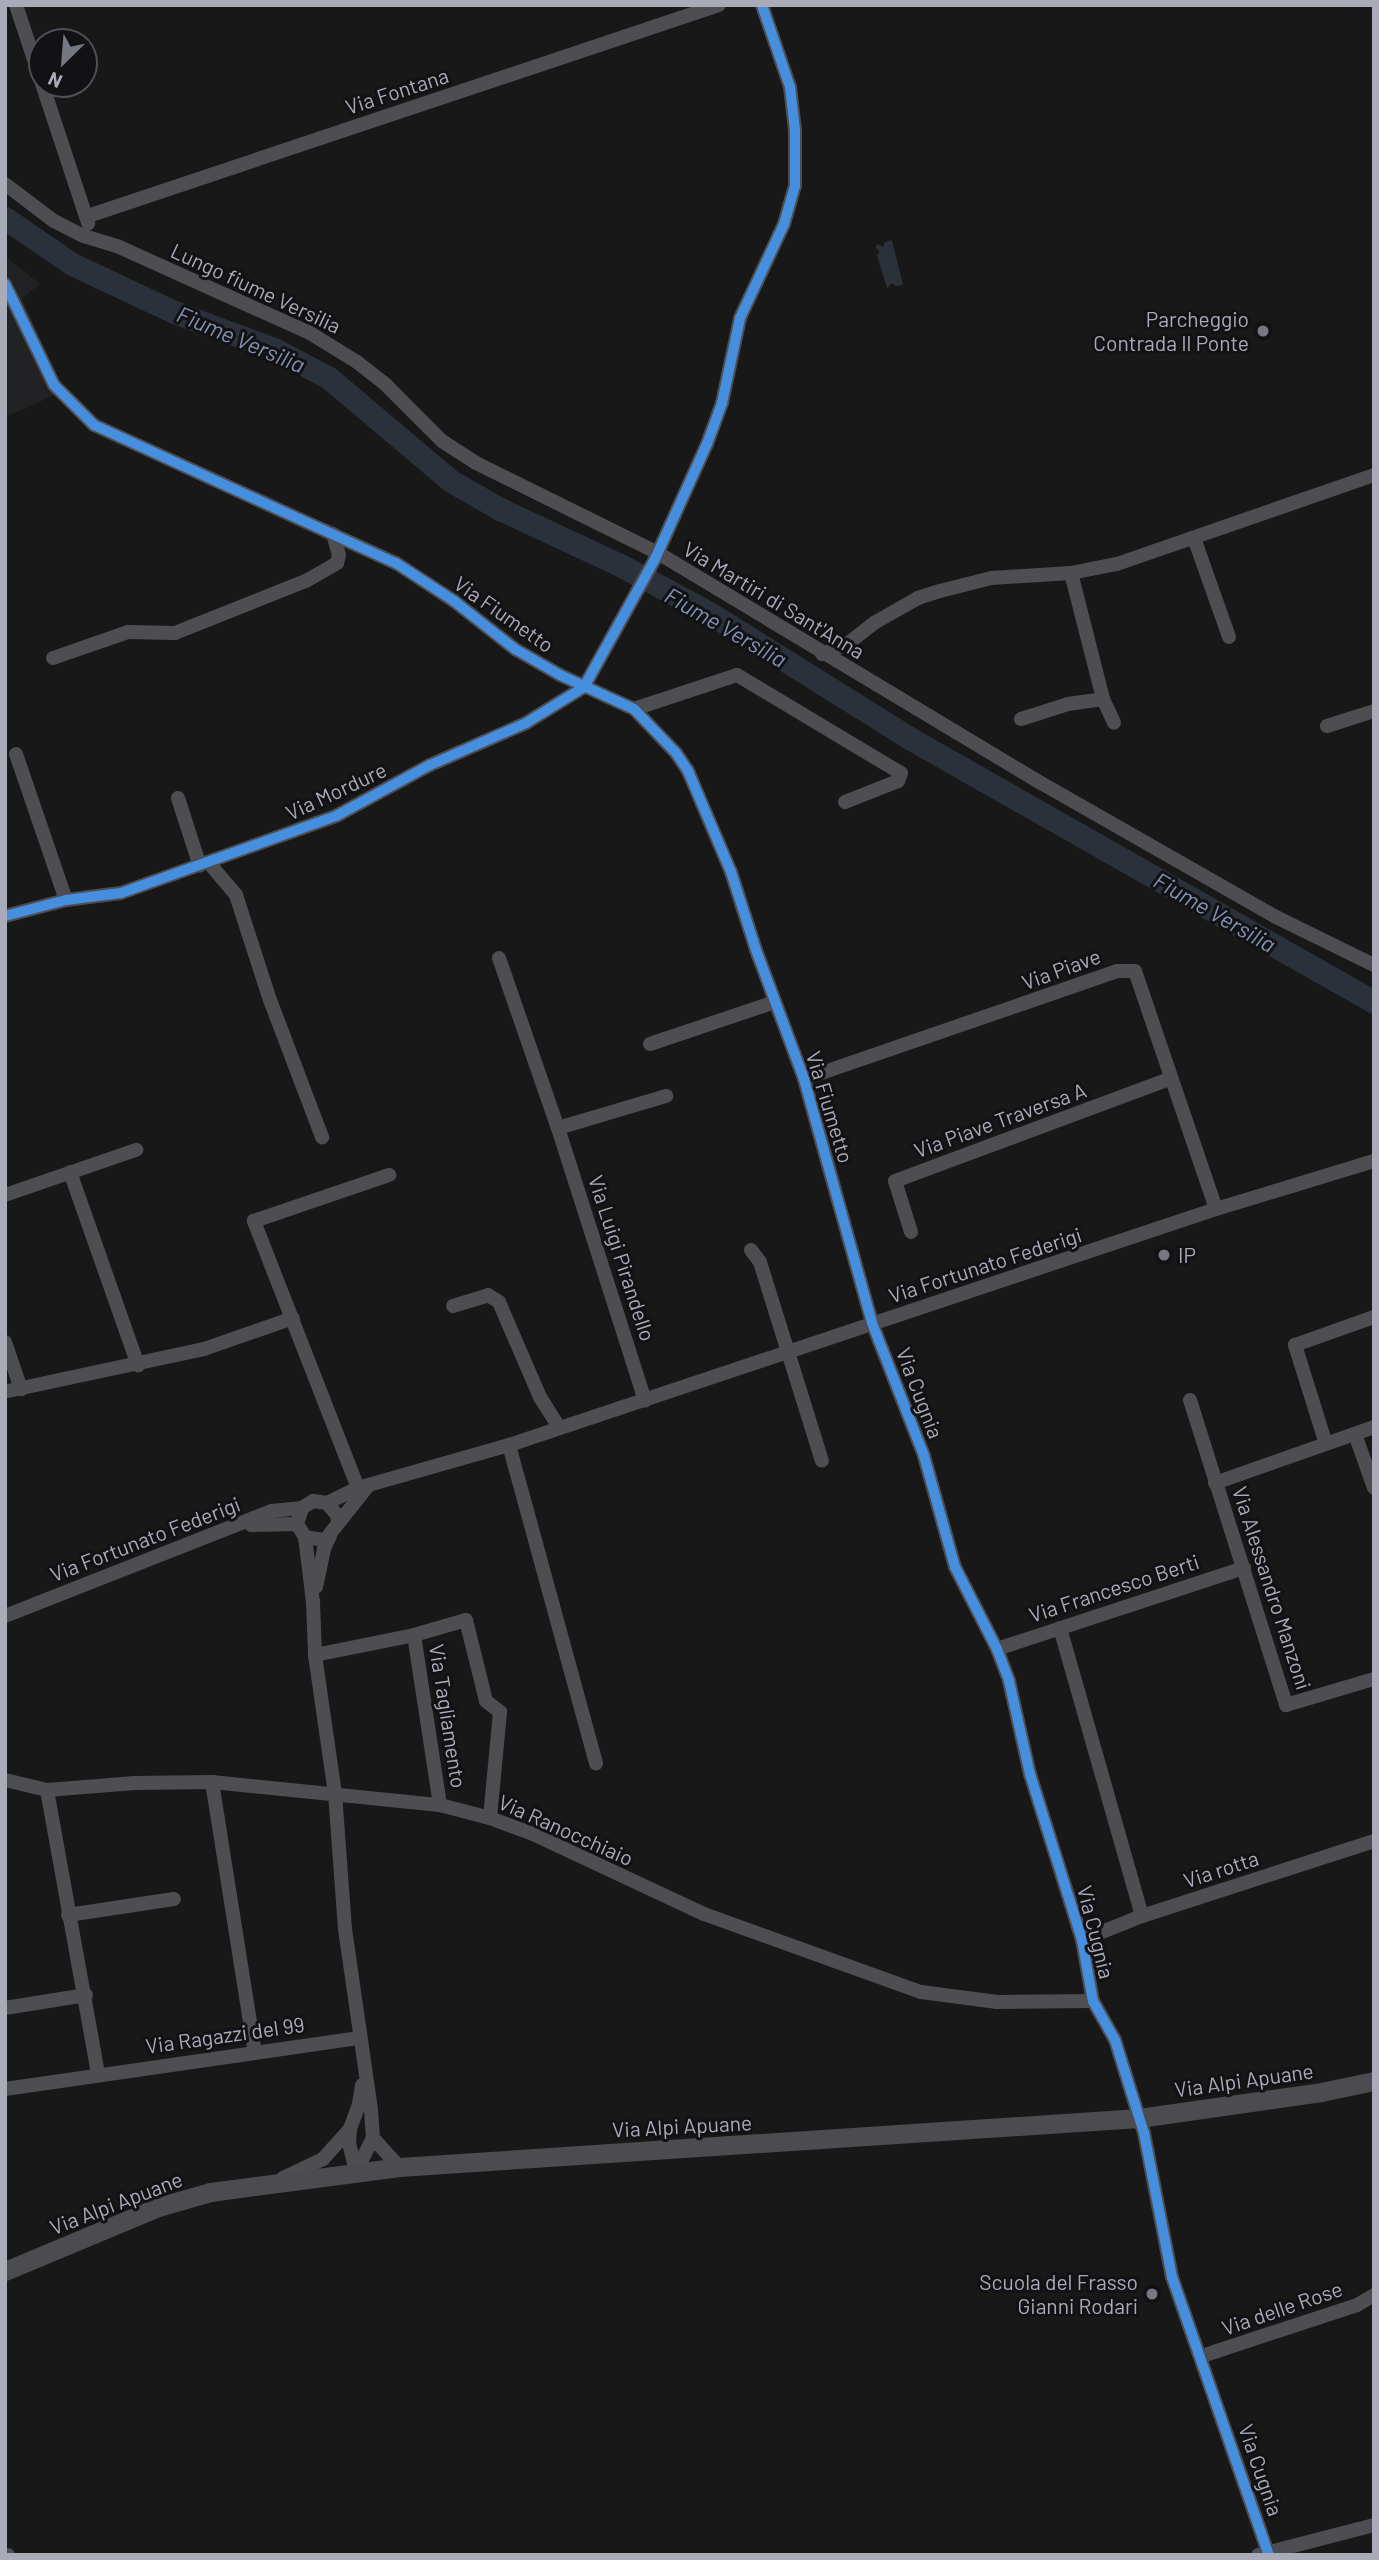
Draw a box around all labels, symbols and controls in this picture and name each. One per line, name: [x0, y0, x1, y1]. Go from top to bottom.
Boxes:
north arrow: [28, 28, 98, 98]
street label: Via Fontana: [342, 62, 452, 120]
text: N: [44, 68, 65, 94]
street label: Lungo fiume Versilia: [167, 238, 345, 338]
water label: Fiume Versilia: [173, 300, 309, 378]
place label: Parcheggio Contrada Il Ponte: [1093, 306, 1249, 356]
marker: Parcheggio Contrada Il Ponte: [1255, 323, 1271, 339]
street label: Via Martiri di Sant'Anna: [679, 536, 869, 664]
street label: Via Fiumetto: [449, 570, 559, 658]
water label: Fiume Versilia: [660, 581, 792, 673]
street label: Via Mordure: [282, 757, 390, 825]
water label: Fiume Versilia: [1149, 866, 1281, 958]
street label: Via Piave: [1018, 943, 1104, 995]
street label: Via Fiumetto: [801, 1048, 859, 1166]
street label: Via Piave Traversa A: [911, 1077, 1089, 1163]
street label: Via Luigi Pirandello: [583, 1172, 661, 1344]
street label: Via Fortunato Federigi: [885, 1222, 1085, 1308]
place label: IP: [1178, 1242, 1196, 1268]
marker: IP: [1156, 1247, 1172, 1263]
street label: Via Cugnia: [891, 1344, 949, 1442]
street label: Via Alessandro Manzoni: [1227, 1483, 1317, 1693]
street label: Via Fortunato Federigi: [46, 1491, 244, 1587]
street label: Via Francesco Berti: [1026, 1549, 1202, 1627]
street label: Via Tagliamento: [424, 1642, 472, 1790]
street label: Via Ranocchiaio: [495, 1789, 637, 1871]
street label: Via rotta: [1180, 1845, 1262, 1893]
street label: Via Cugnia: [1072, 1883, 1120, 1981]
street label: Via Ragazzi del 99: [144, 2011, 306, 2059]
street label: Via Alpi Apuane: [1173, 2058, 1315, 2102]
street label: Via Alpi Apuane: [611, 2110, 753, 2142]
street label: Via Alpi Apuane: [46, 2166, 186, 2240]
place label: Scuola del Frasso Gianni Rodari: [979, 2269, 1138, 2319]
street label: Via delle Rose: [1218, 2276, 1346, 2340]
marker: Scuola del Frasso Gianni Rodari: [1144, 2286, 1160, 2302]
street label: Via Cugnia: [1234, 2421, 1288, 2519]

